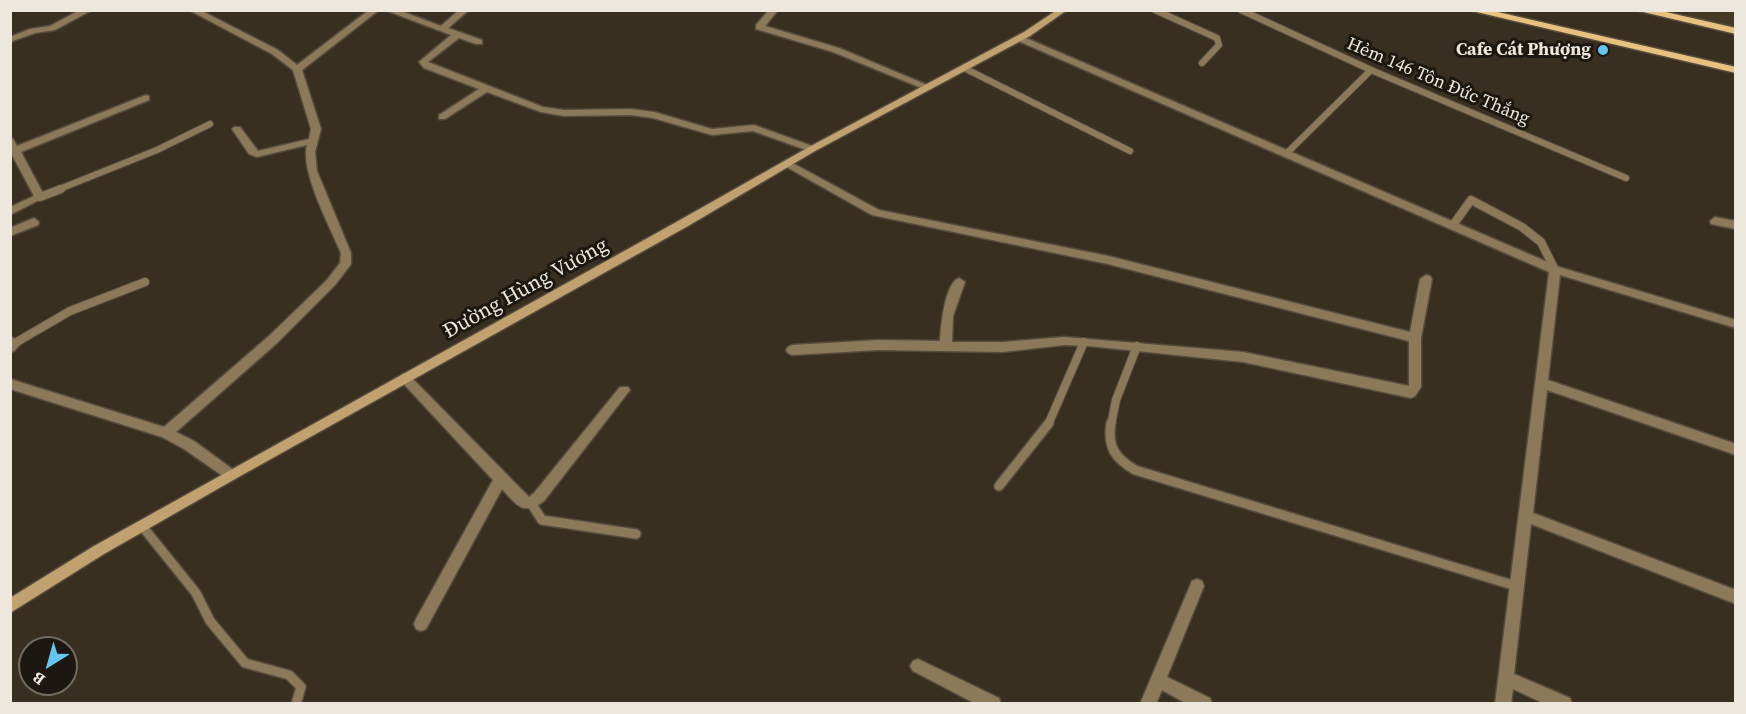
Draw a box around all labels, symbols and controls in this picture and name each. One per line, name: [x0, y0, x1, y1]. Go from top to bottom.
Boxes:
street label: Hẻm 146 Tôn Đức Thắng: [1343, 34, 1533, 130]
place label: Cafe Cát Phượng: [1456, 39, 1591, 61]
marker: Cafe Cát Phượng: [1596, 43, 1610, 57]
street label: Đường Hùng Vương: [439, 233, 613, 345]
north arrow: [18, 636, 78, 696]
text: B: [28, 667, 49, 691]

